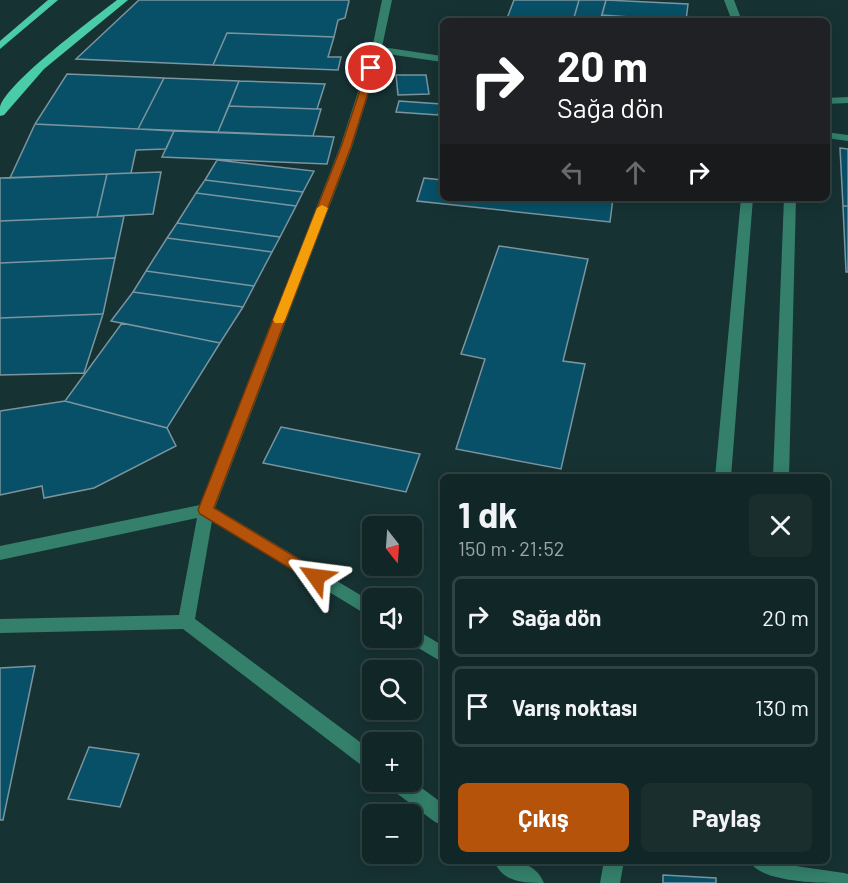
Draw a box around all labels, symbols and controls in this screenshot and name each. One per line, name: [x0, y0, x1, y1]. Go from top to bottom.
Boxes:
text: 20 m: [557, 40, 648, 90]
pin: [345, 42, 396, 93]
icon: right: [458, 42, 536, 120]
icon: arrive: [354, 51, 387, 84]
text: Sağa dön: [557, 91, 664, 123]
icon: left: [556, 156, 589, 189]
icon: ahead: [619, 156, 652, 189]
icon: right: [682, 156, 715, 189]
text: 1 dk: [458, 492, 518, 535]
button: close: [749, 494, 812, 557]
north arrow: [362, 516, 422, 576]
map controls: [362, 516, 422, 864]
text: 150 m · 21:52: [458, 536, 565, 560]
position arrow: [284, 545, 348, 609]
button: sound: [362, 588, 422, 648]
icon: right: [461, 600, 494, 633]
text: Sağa dön: [512, 604, 601, 630]
text: 20 m: [762, 604, 809, 630]
button: search: [362, 660, 422, 720]
icon: arrive: [461, 690, 494, 723]
text: Varış noktası: [512, 694, 637, 720]
text: 130 m: [755, 694, 809, 720]
button: +: [362, 732, 422, 792]
button: Çıkış: [458, 783, 629, 852]
button: Paylaş: [641, 783, 812, 852]
button: −: [362, 804, 422, 864]

